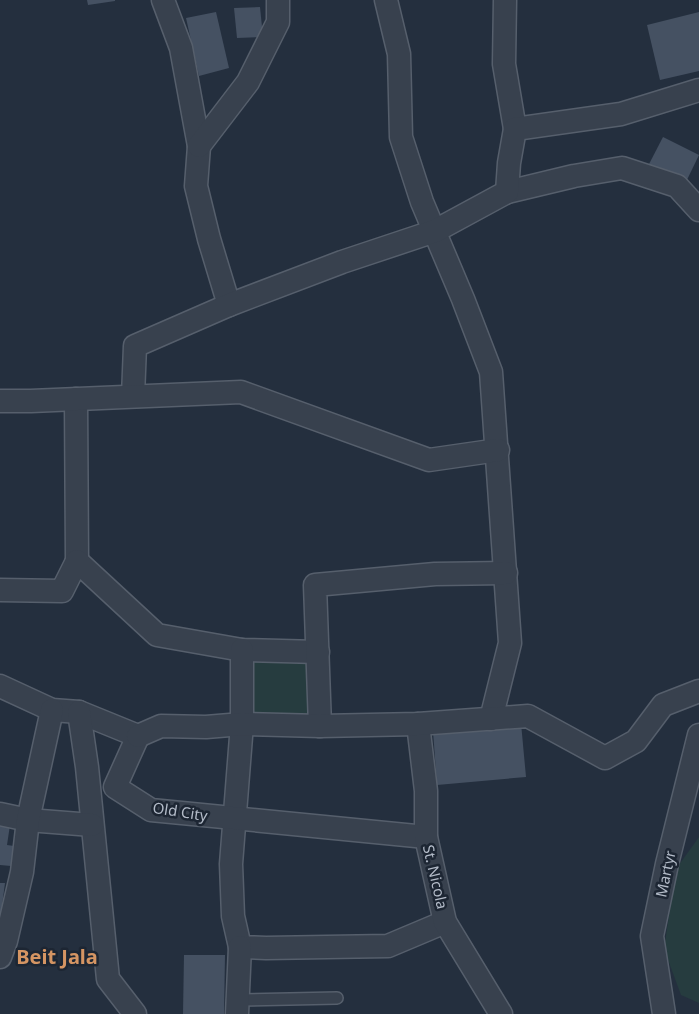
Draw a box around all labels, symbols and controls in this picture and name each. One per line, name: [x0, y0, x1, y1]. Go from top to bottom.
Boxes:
street label: Old City: [151, 797, 209, 825]
street label: St. Nicola: [419, 843, 453, 911]
street label: Martyr: [650, 848, 680, 899]
district label: Beit Jala: [16, 943, 98, 970]

